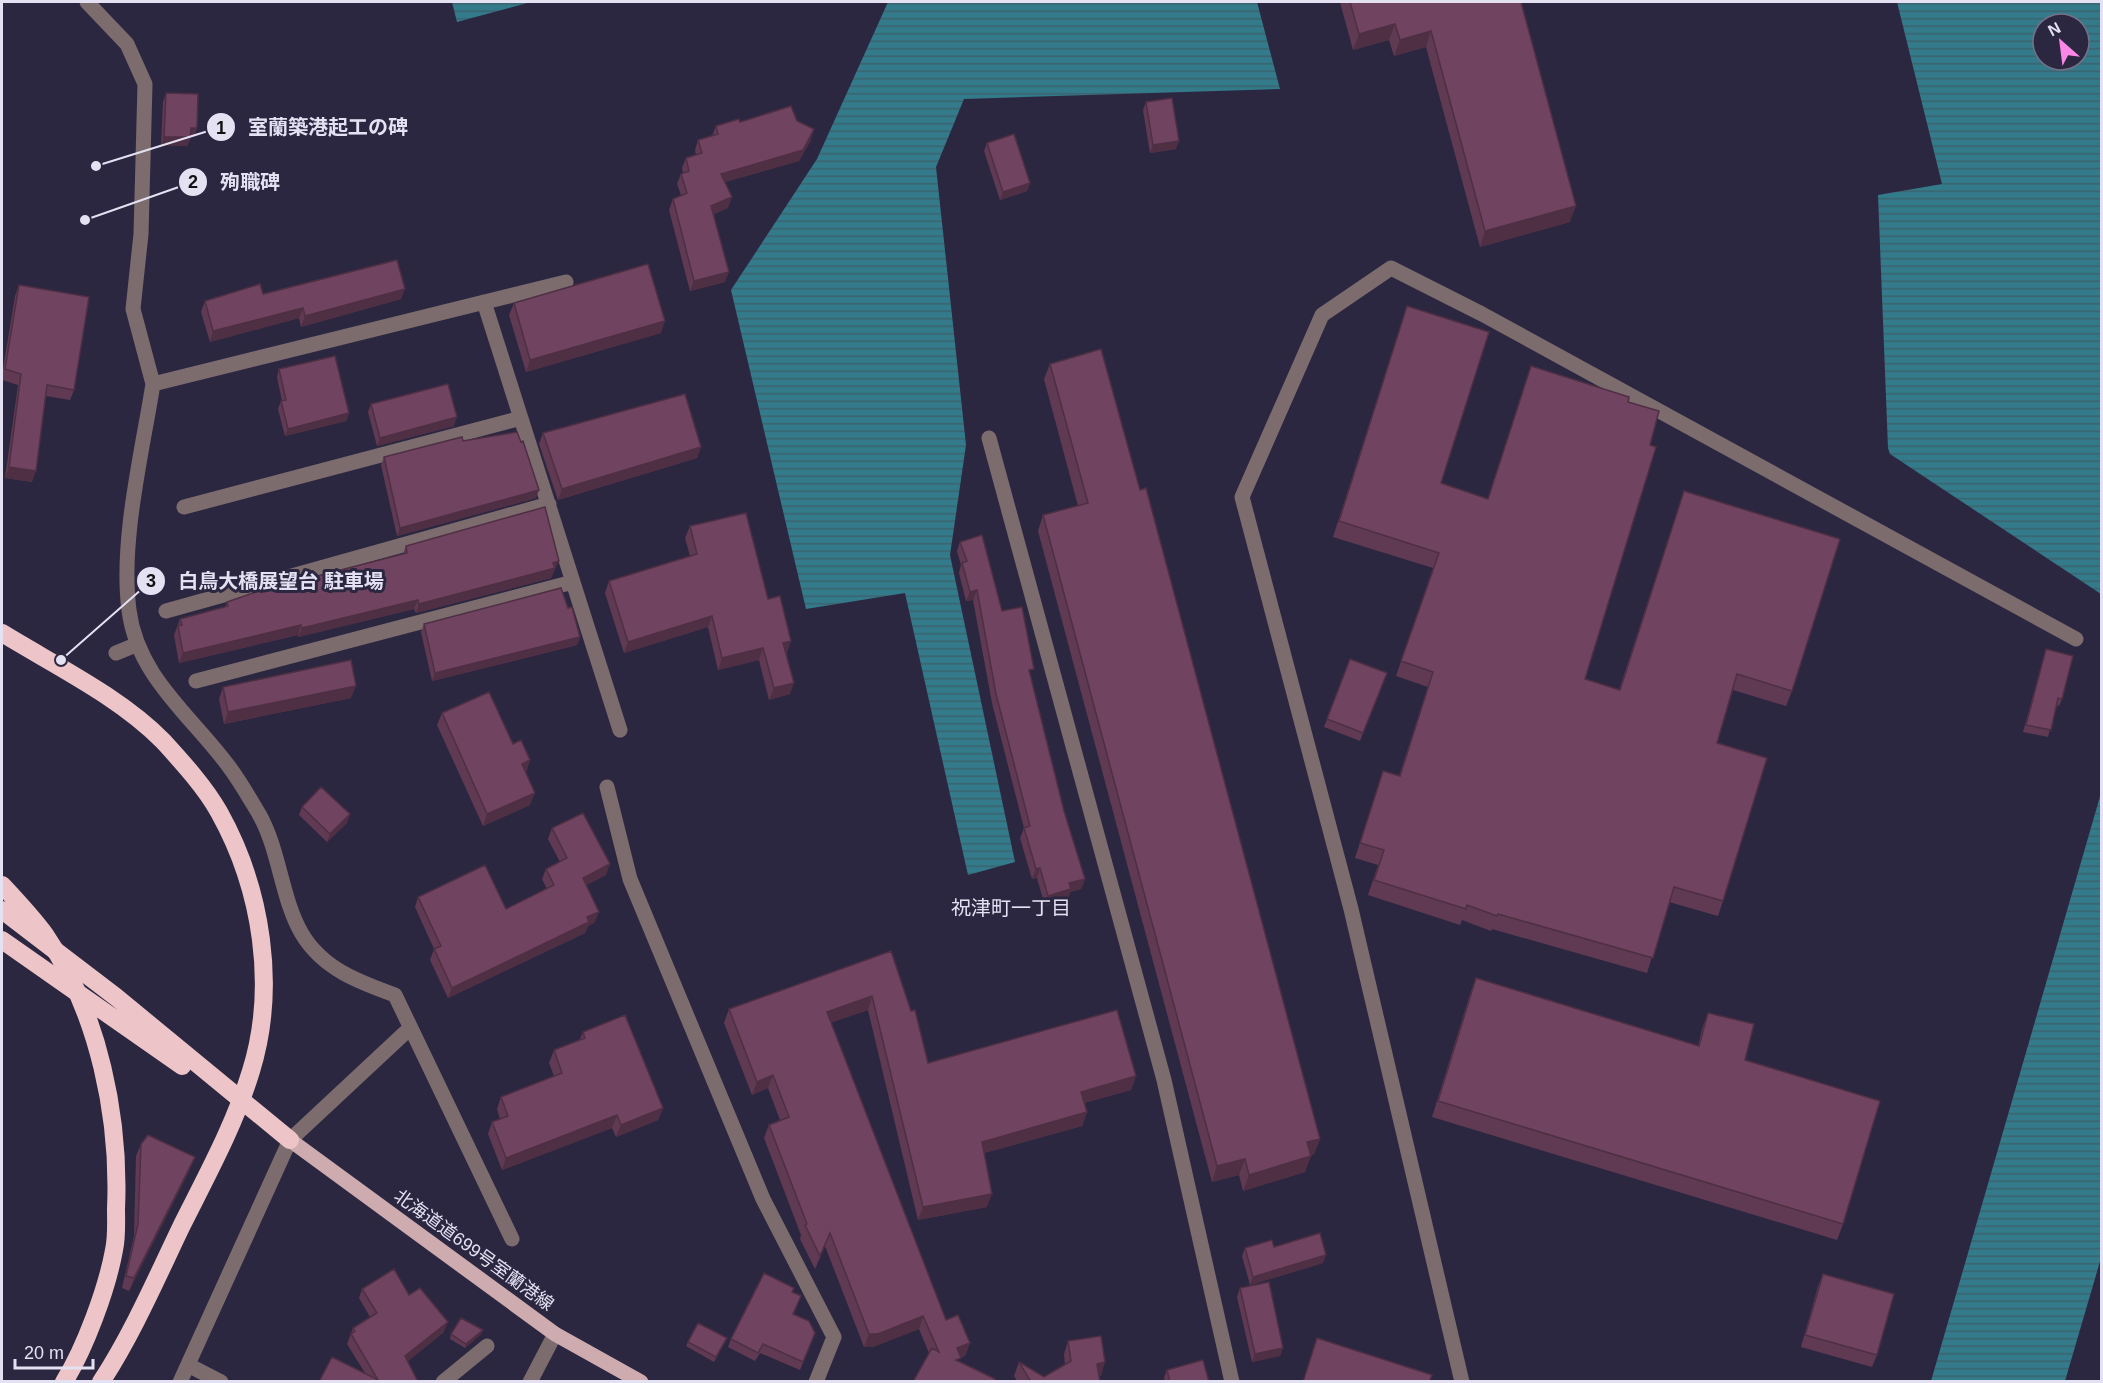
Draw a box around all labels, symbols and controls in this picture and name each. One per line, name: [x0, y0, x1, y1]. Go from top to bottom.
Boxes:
north arrow: [2031, 12, 2091, 72]
text: N: [2045, 19, 2063, 39]
callout: 室蘭築港起工の碑: [206, 108, 420, 146]
text: 室蘭築港起工の碑: [248, 116, 408, 138]
text: 1: [216, 118, 226, 138]
callout: 殉職碑: [178, 163, 292, 201]
text: 殉職碑: [220, 171, 280, 193]
text: 2: [188, 172, 198, 192]
callout: 白鳥大橋展望台 駐車場: [136, 562, 396, 600]
text: 白鳥大橋展望台 駐車場: [178, 570, 384, 592]
text: 3: [146, 571, 156, 591]
district label: 祝津町一丁目: [951, 897, 1071, 919]
street label: 北海道道699号室蘭港線: [390, 1185, 558, 1315]
scale bar: [15, 1332, 93, 1370]
text: 20 m: [24, 1343, 64, 1363]

